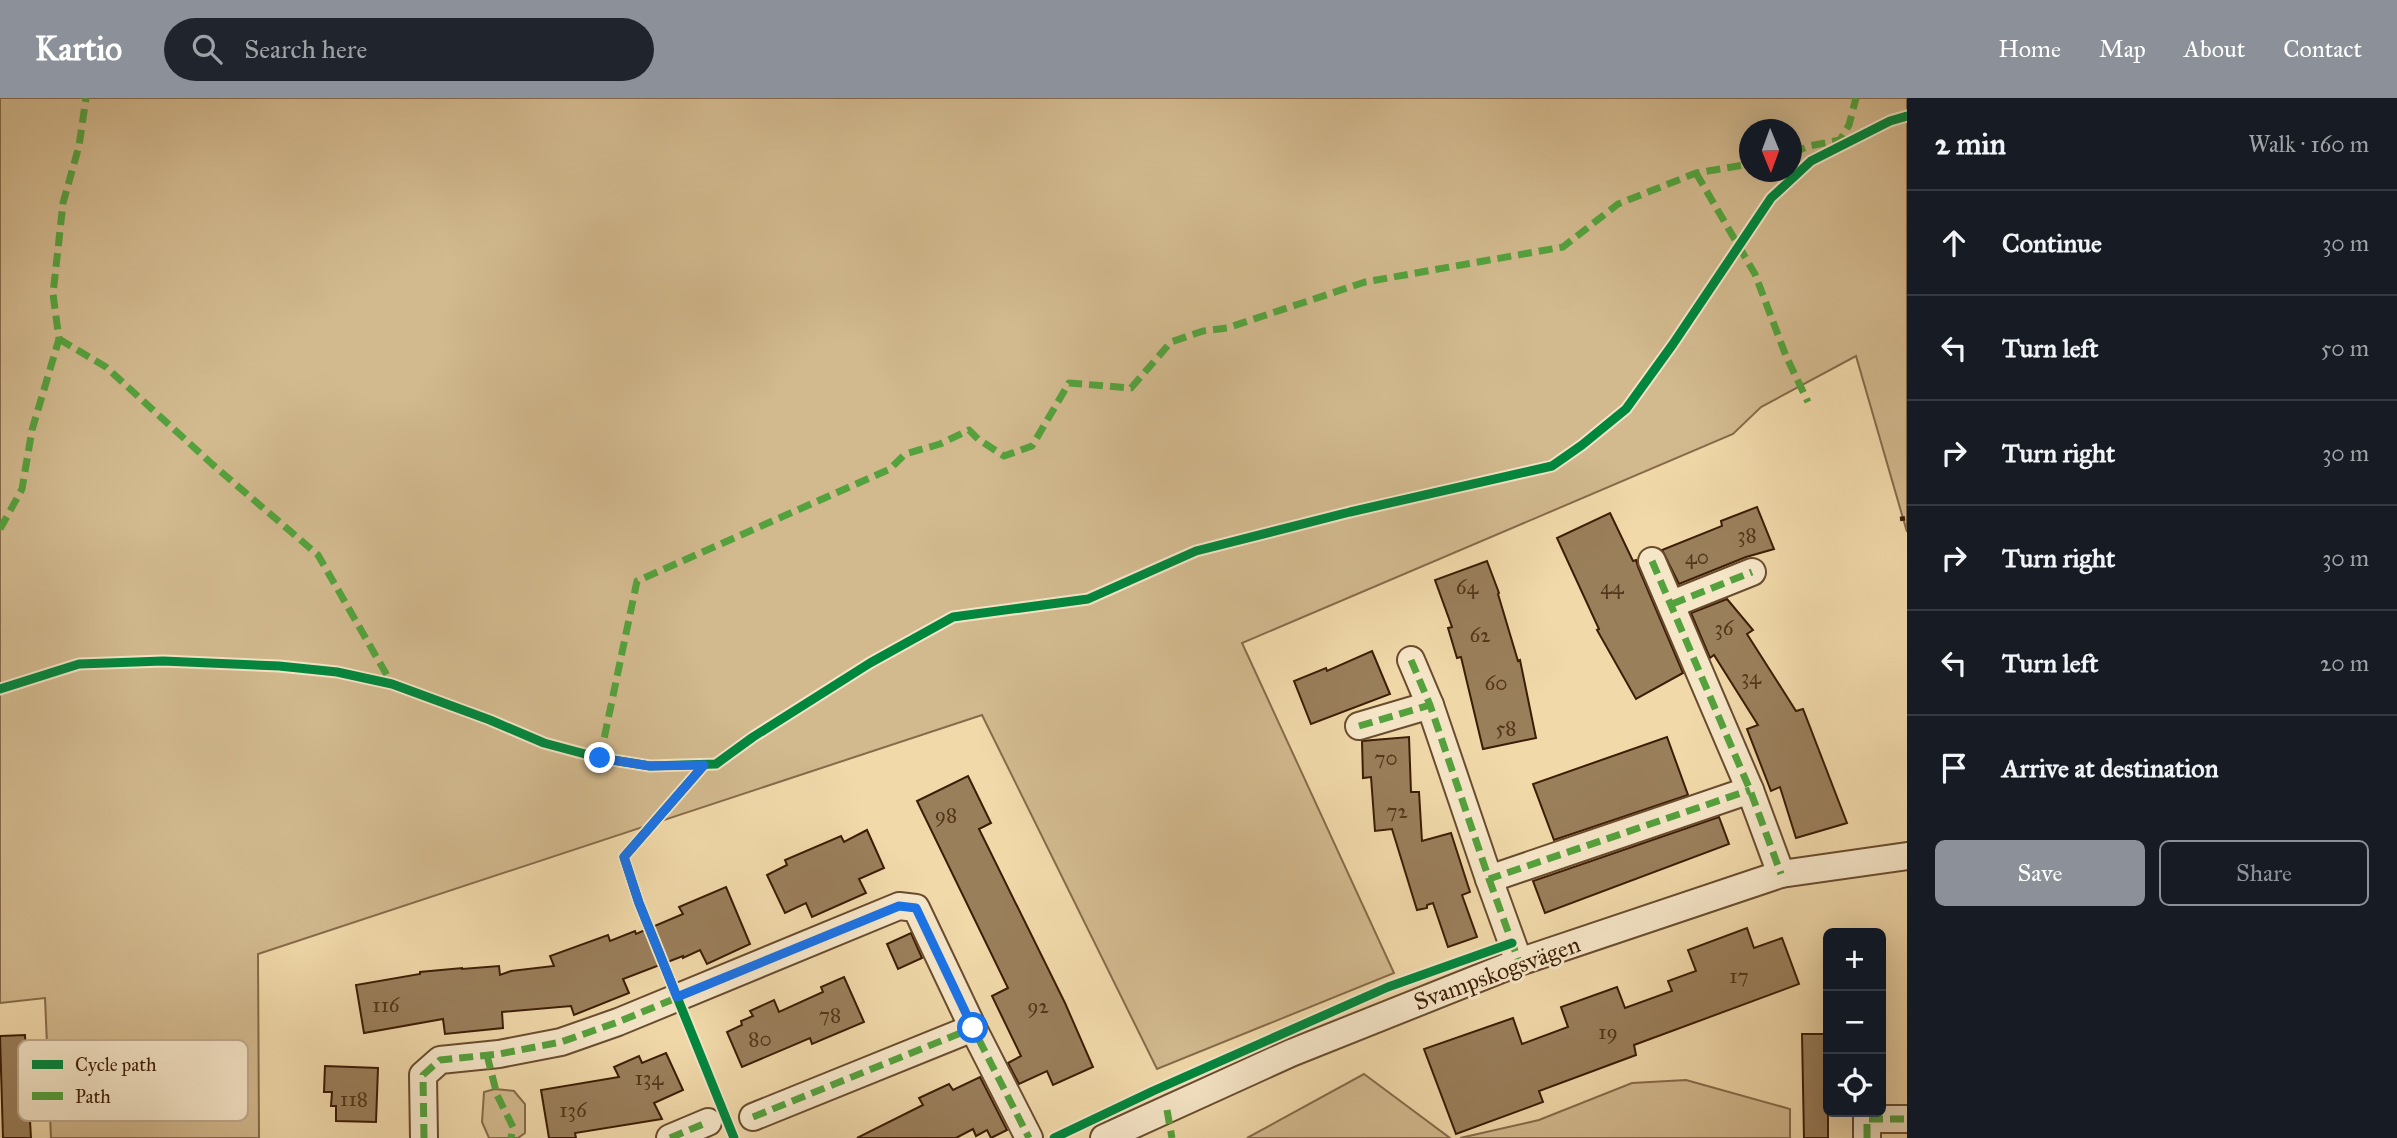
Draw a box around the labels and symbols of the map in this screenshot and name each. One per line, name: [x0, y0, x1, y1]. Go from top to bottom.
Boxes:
north arrow: [1739, 119, 1802, 182]
house number: 38: [1737, 522, 1757, 548]
house number: 40: [1685, 544, 1709, 570]
house number: 64: [1456, 574, 1480, 600]
house number: 44: [1600, 574, 1625, 600]
house number: 36: [1714, 615, 1735, 641]
house number: 62: [1469, 622, 1491, 648]
house number: 34: [1741, 664, 1762, 690]
house number: 60: [1485, 670, 1508, 696]
house number: 58: [1496, 715, 1516, 741]
route end: [584, 742, 615, 773]
house number: 70: [1374, 745, 1398, 771]
house number: 72: [1386, 798, 1408, 824]
house number: 98: [935, 802, 957, 828]
street label: Svampskogsvägen: [1410, 929, 1584, 1017]
house number: 17: [1729, 963, 1749, 989]
house number: 116: [372, 992, 401, 1018]
house number: 92: [1027, 993, 1049, 1019]
house number: 78: [819, 1002, 841, 1028]
route start: [957, 1012, 988, 1043]
house number: 19: [1598, 1019, 1618, 1045]
house number: 80: [748, 1026, 772, 1052]
legend: [18, 1040, 248, 1121]
text: Cycle path: [75, 1053, 157, 1076]
house number: 134: [635, 1065, 664, 1091]
text: Path: [75, 1085, 111, 1108]
house number: 118: [340, 1086, 368, 1112]
house number: 136: [559, 1097, 588, 1123]

